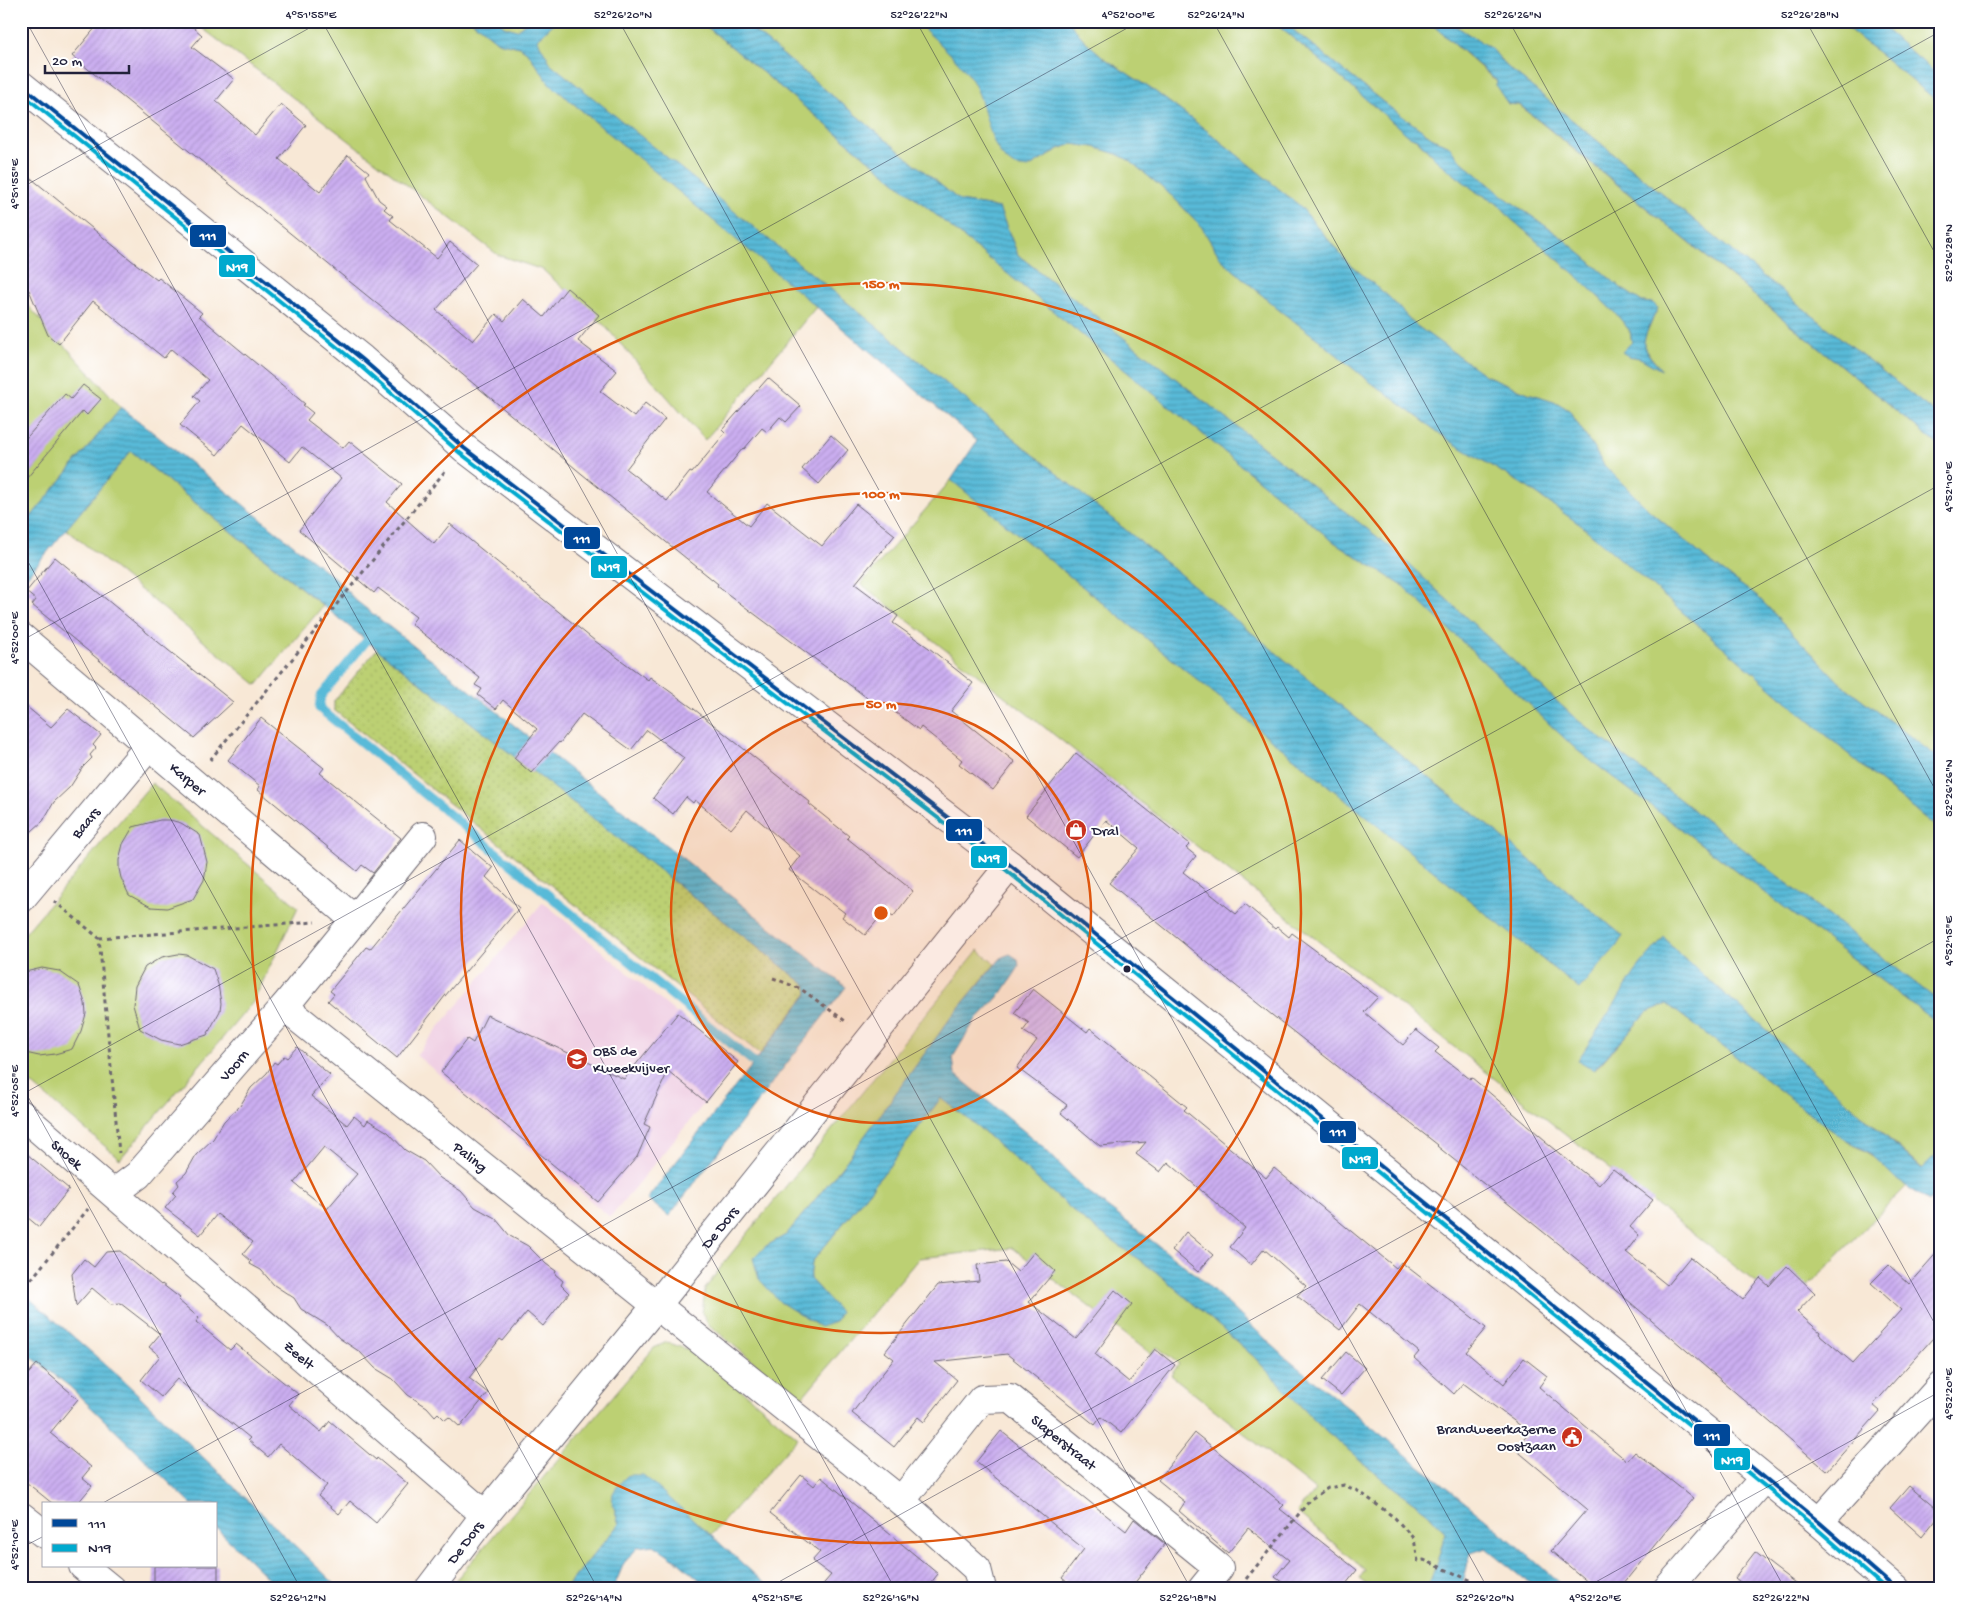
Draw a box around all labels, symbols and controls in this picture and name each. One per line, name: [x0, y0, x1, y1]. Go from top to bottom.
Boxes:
text: 4°51'55"E: [286, 9, 337, 23]
text: 52°26'20"N: [594, 9, 652, 23]
text: 52°26'22"N: [890, 9, 948, 23]
text: 4°52'00"E: [1102, 9, 1155, 23]
text: 52°26'24"N: [1188, 9, 1245, 23]
text: 52°26'26"N: [1484, 9, 1542, 23]
text: 52°26'28"N: [1781, 9, 1839, 23]
scale bar: [45, 42, 129, 74]
text: 20 m: [52, 53, 82, 71]
text: 4°51'55"E: [9, 158, 23, 209]
line badge: 111: [189, 224, 227, 248]
text: 52°26'28"N: [1943, 224, 1957, 282]
text: 111: [199, 229, 217, 246]
line badge: N19: [218, 254, 256, 278]
text: N19: [226, 260, 248, 277]
text: 150 m: [862, 276, 900, 294]
text: 4°52'10"E: [1943, 461, 1957, 512]
text: 100 m: [861, 486, 900, 504]
line badge: 111: [563, 526, 601, 550]
text: 111: [573, 532, 591, 549]
line badge: N19: [590, 555, 628, 579]
text: N19: [598, 560, 620, 577]
text: 4°52'00"E: [9, 611, 23, 664]
text: 50 m: [866, 696, 897, 714]
street label: Karper: [165, 759, 210, 802]
text: 52°26'26"N: [1943, 759, 1957, 817]
street label: Baars: [68, 804, 105, 844]
line badge: 111: [945, 818, 983, 842]
shop icon: Dral: [1064, 818, 1088, 842]
place label: Dral: [1091, 823, 1119, 841]
text: 111: [955, 824, 973, 841]
line badge: N19: [970, 845, 1008, 869]
text: N19: [978, 851, 1000, 868]
centre of rings: [872, 904, 890, 922]
text: 4°52'15"E: [1943, 916, 1957, 966]
unlabelled marker: [1122, 964, 1132, 974]
place label: OBS de Kweekvijver: [593, 1043, 671, 1078]
street label: Voorn: [216, 1046, 254, 1087]
school or university icon: OBS de Kweekvijver: [565, 1047, 589, 1071]
text: 4°52'05"E: [9, 1065, 23, 1117]
line badge: 111: [1319, 1120, 1357, 1144]
text: 111: [1329, 1125, 1347, 1142]
street label: Snoek: [46, 1137, 86, 1175]
street label: Paling: [448, 1138, 490, 1177]
line badge: N19: [1341, 1146, 1379, 1170]
text: N19: [1349, 1152, 1371, 1169]
street label: De Dors: [698, 1203, 744, 1254]
street label: Zeelt: [279, 1338, 319, 1376]
text: 4°52'20"E: [1943, 1368, 1957, 1420]
street label: Slaperstraat: [1027, 1412, 1101, 1477]
place label: Brandweerkazerne Oostzaan: [1436, 1421, 1556, 1456]
line badge: 111: [1693, 1423, 1731, 1447]
public building icon: Brandweerkazerne Oostzaan: [1560, 1425, 1584, 1449]
text: 111: [1703, 1429, 1721, 1446]
line badge: N19: [1713, 1447, 1751, 1471]
text: N19: [1721, 1453, 1743, 1470]
legend: [42, 1502, 218, 1568]
text: 111: [87, 1516, 106, 1534]
street label: De Dors: [443, 1518, 489, 1569]
text: 4°52'10"E: [9, 1519, 23, 1570]
text: N19: [88, 1540, 112, 1558]
text: 52°26'12"N: [270, 1592, 326, 1606]
text: 52°26'14"N: [566, 1592, 622, 1606]
text: 4°52'15"E: [752, 1592, 802, 1606]
text: 52°26'16"N: [863, 1592, 919, 1606]
text: 52°26'18"N: [1160, 1592, 1217, 1606]
text: 52°26'20"N: [1456, 1592, 1514, 1606]
text: 4°52'20"E: [1569, 1592, 1621, 1606]
text: 52°26'22"N: [1752, 1592, 1810, 1606]

